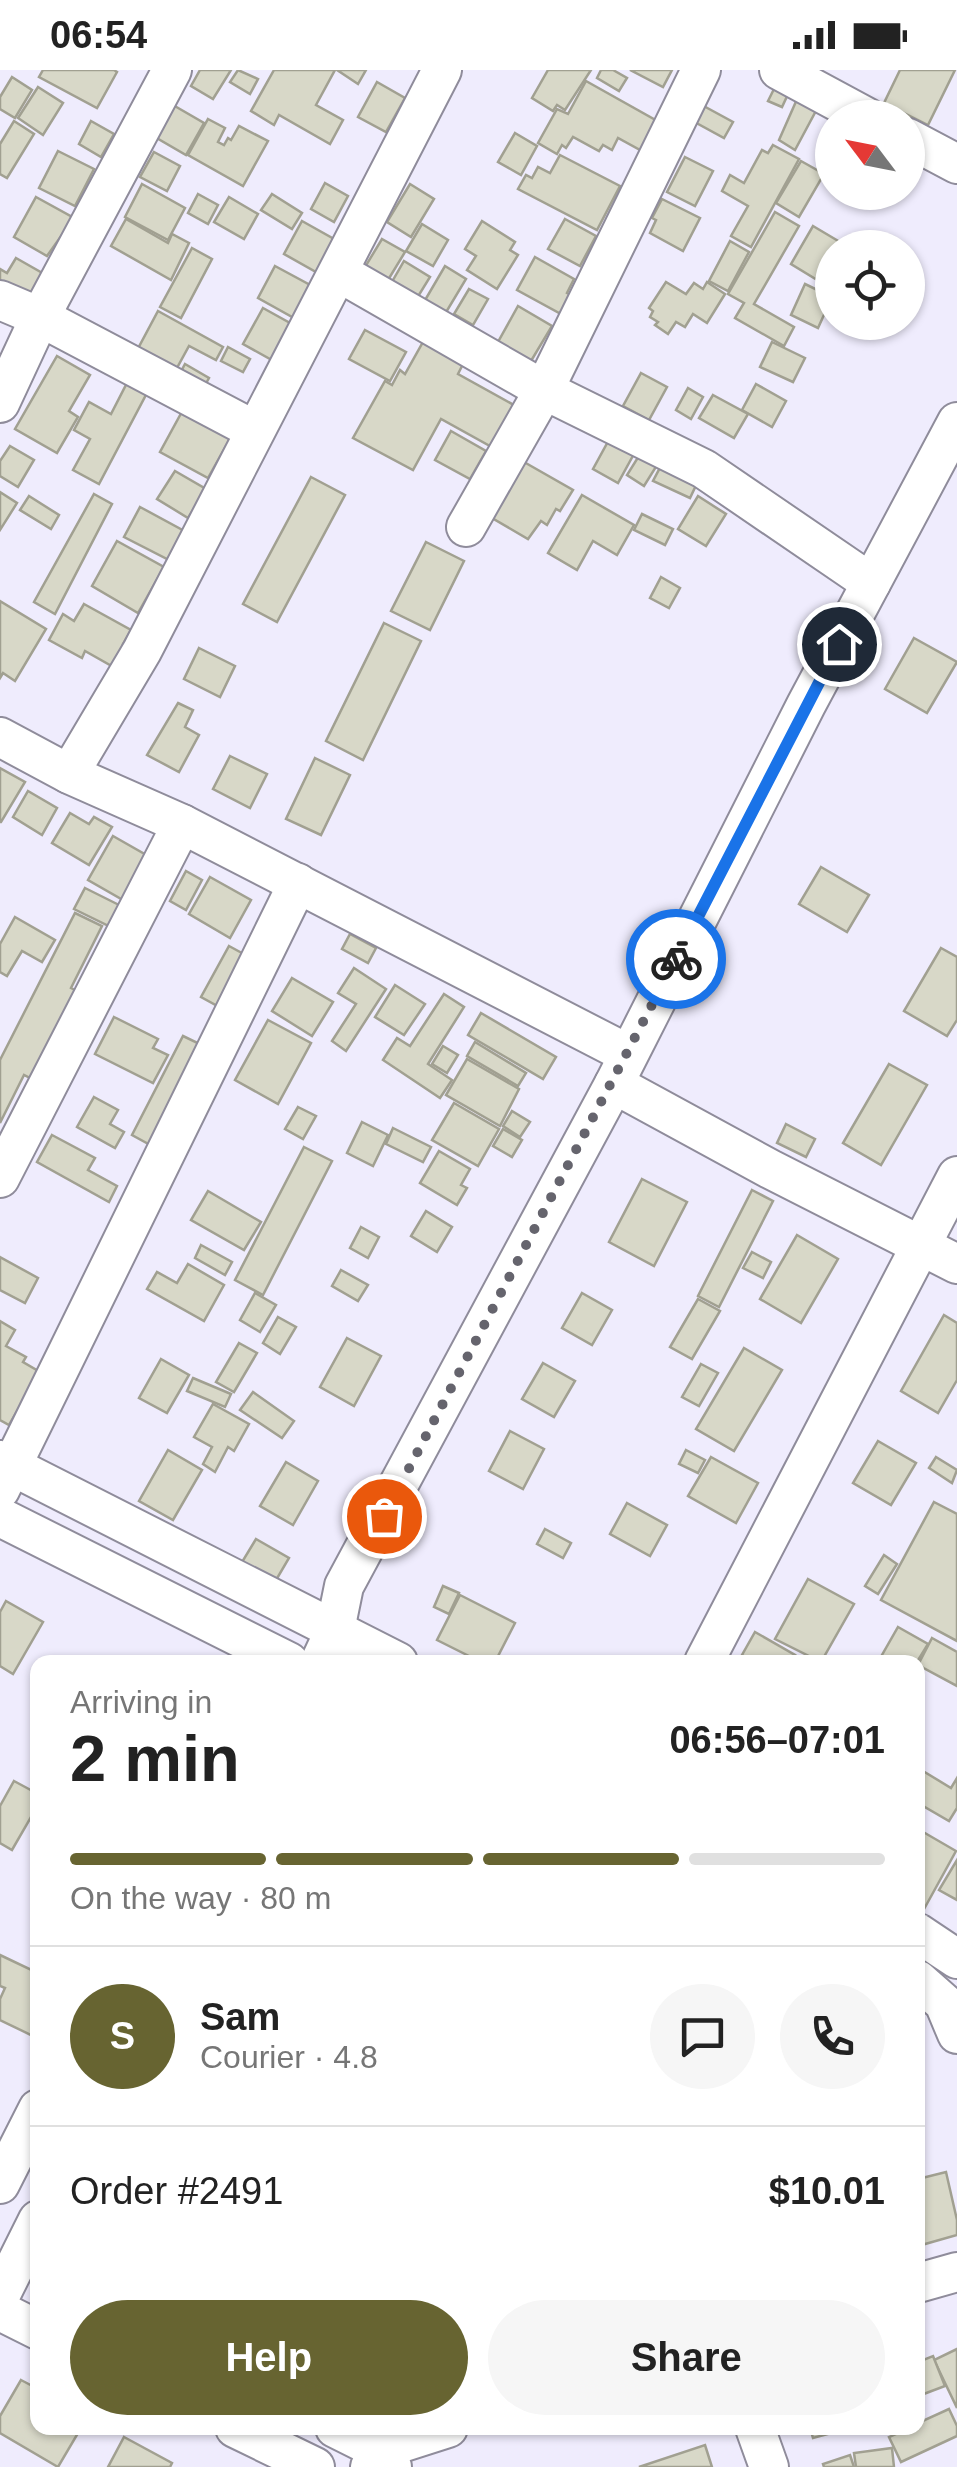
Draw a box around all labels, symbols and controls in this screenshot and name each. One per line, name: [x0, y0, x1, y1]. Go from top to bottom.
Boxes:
text: 06:54: [50, 14, 147, 56]
north arrow: [815, 100, 925, 210]
map controls: [815, 100, 925, 340]
button: locate: [815, 230, 925, 340]
pin: [797, 602, 882, 687]
icon: home: [812, 617, 867, 672]
courier: [626, 909, 726, 1009]
icon: bike: [649, 932, 704, 987]
pin: [342, 1474, 427, 1559]
icon: bag: [357, 1489, 412, 1544]
text: Arriving in: [70, 1684, 212, 1720]
text: 06:56–07:01: [669, 1719, 885, 1761]
text: 2 min: [70, 1722, 240, 1795]
text: On the way · 80 m: [70, 1880, 331, 1916]
button: chat: [650, 1984, 755, 2089]
button: phone: [780, 1984, 885, 2089]
text: Sam: [200, 1996, 280, 2038]
text: S: [110, 2015, 135, 2057]
text: Courier · 4.8: [200, 2039, 378, 2075]
text: Order #2491: [70, 2170, 283, 2212]
text: $10.01: [769, 2170, 885, 2212]
button: Help: [70, 2300, 468, 2415]
button: Share: [488, 2300, 885, 2415]

